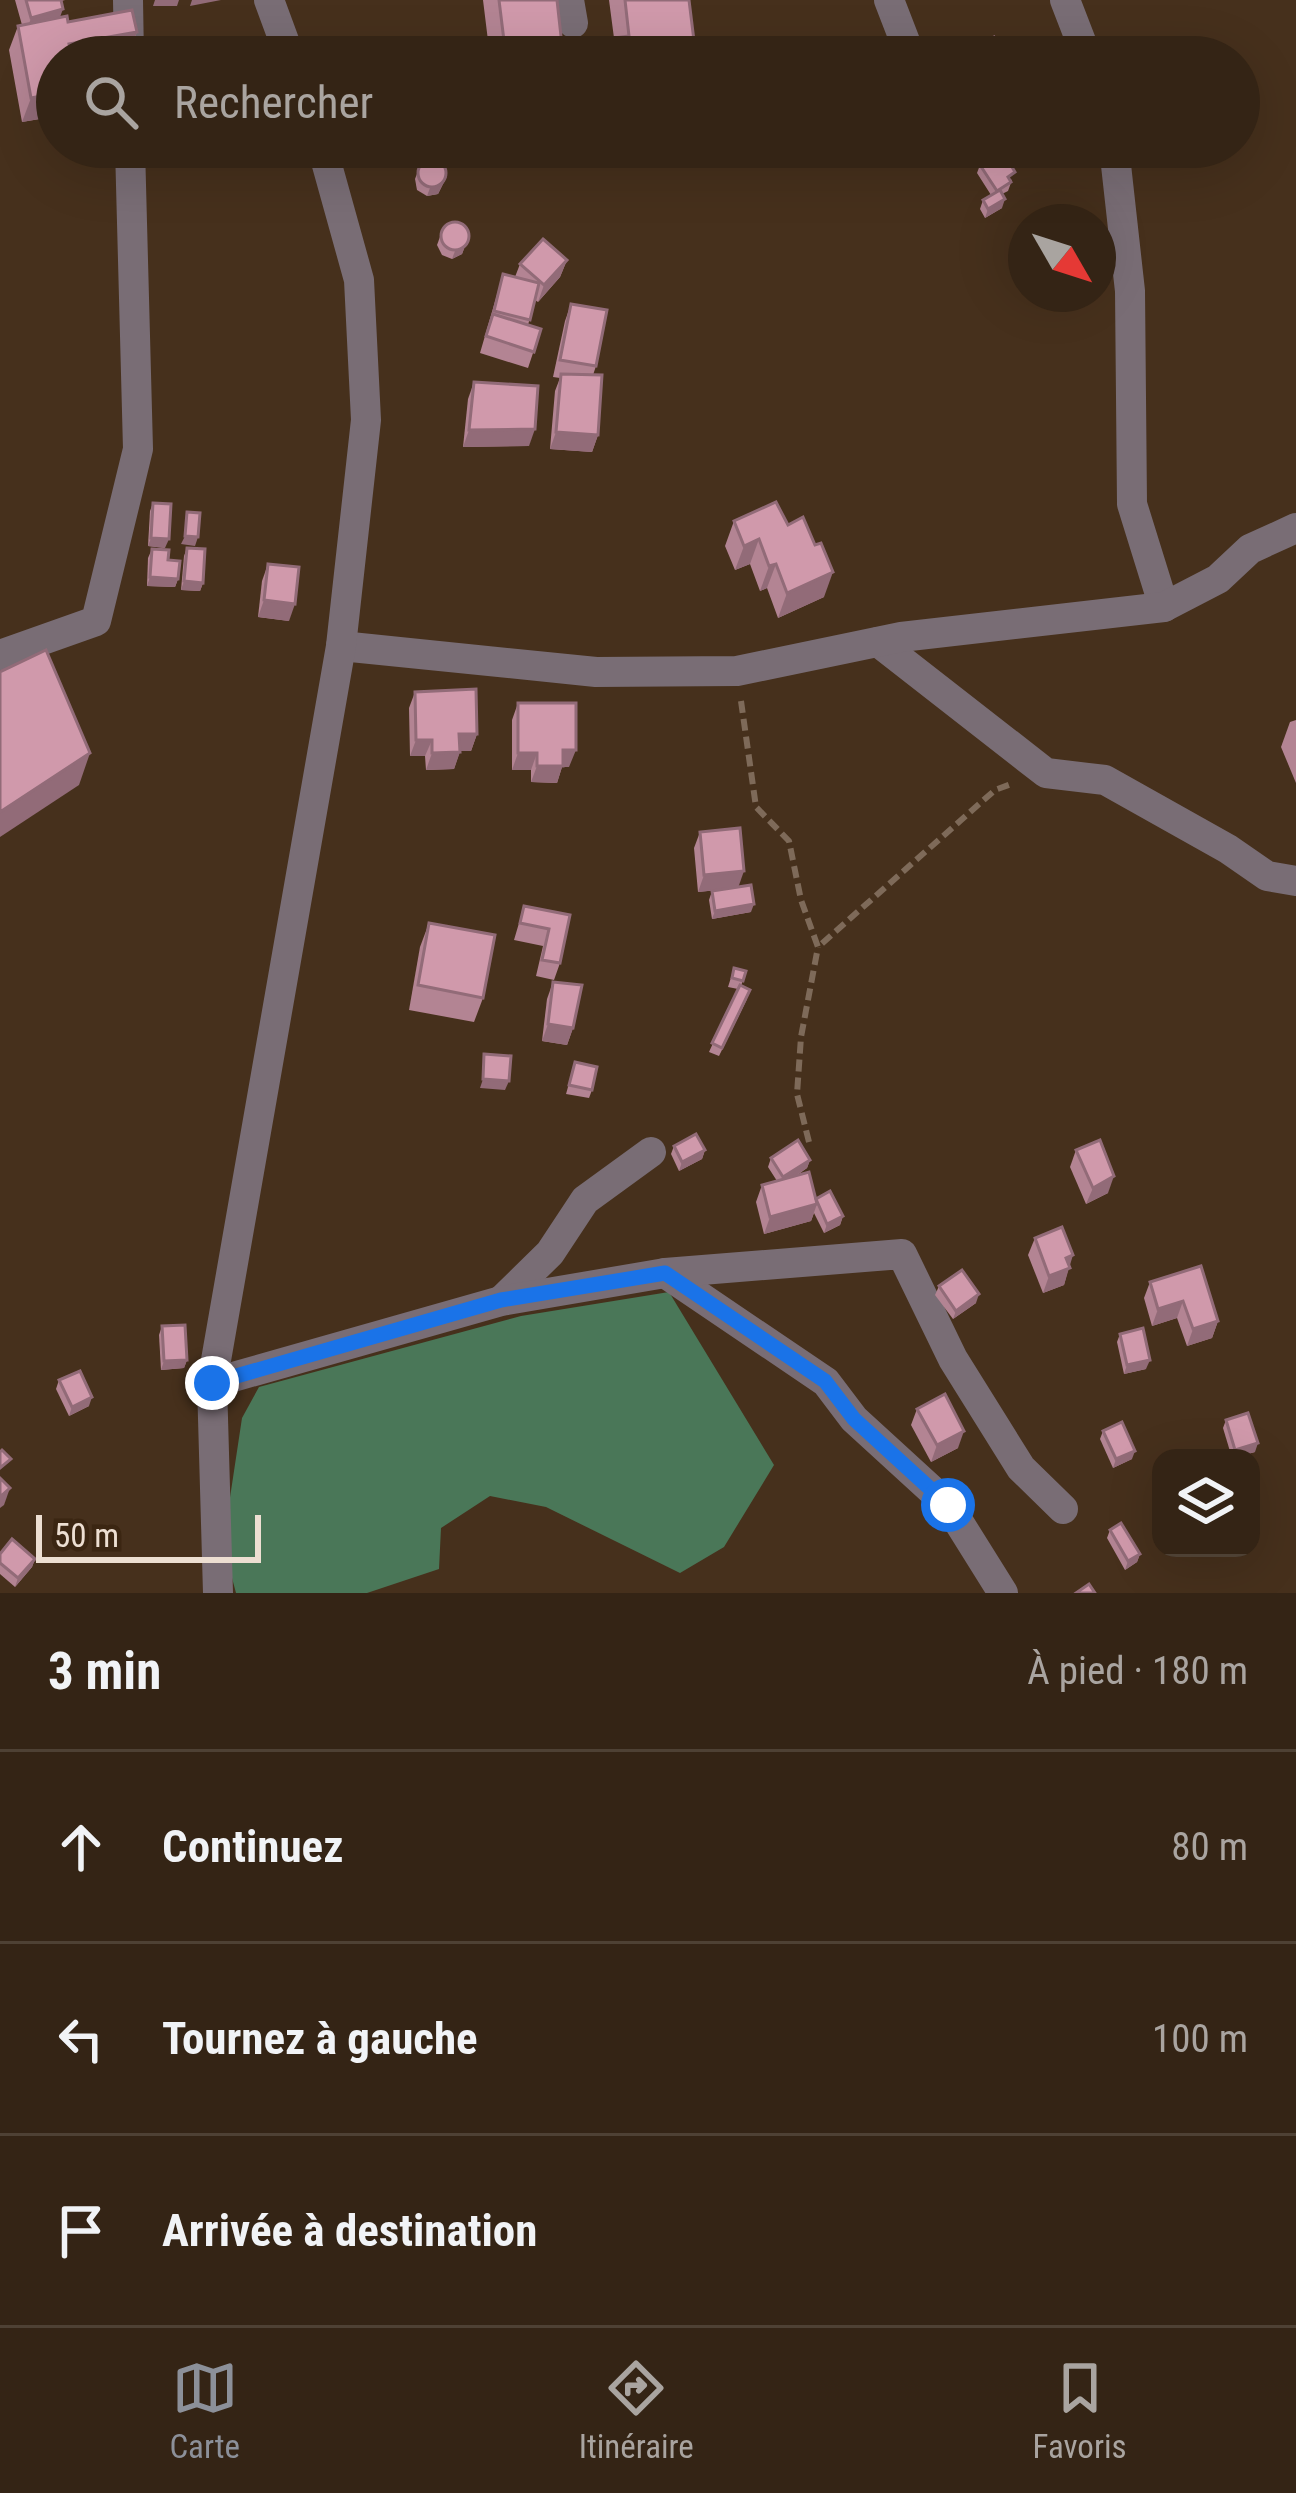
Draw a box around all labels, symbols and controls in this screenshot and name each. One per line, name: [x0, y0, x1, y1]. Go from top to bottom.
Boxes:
search box: [36, 36, 1260, 168]
icon: search: [78, 69, 144, 135]
text: Rechercher: [174, 76, 373, 129]
north arrow: [1008, 204, 1116, 312]
route end: [185, 1356, 239, 1410]
map controls: [1152, 1449, 1260, 1557]
button: layers: [1152, 1449, 1260, 1557]
route start: [921, 1478, 975, 1532]
scale bar: [36, 1509, 261, 1562]
text: 50 m: [54, 1516, 119, 1555]
text: 3 min: [48, 1642, 161, 1701]
text: À pied · 180 m: [1027, 1648, 1248, 1694]
icon: ahead: [48, 1814, 114, 1880]
text: Continuez: [162, 1820, 343, 1873]
text: 80 m: [1171, 1824, 1248, 1870]
icon: left: [48, 2006, 114, 2072]
text: Tournez à gauche: [162, 2012, 478, 2065]
text: 100 m: [1152, 2016, 1248, 2062]
icon: arrive: [48, 2198, 114, 2264]
text: Arrivée à destination: [162, 2204, 537, 2257]
tab: Carte: [169, 2355, 240, 2466]
tab: Itinéraire: [579, 2355, 694, 2466]
tab: Favoris: [1033, 2355, 1127, 2466]

